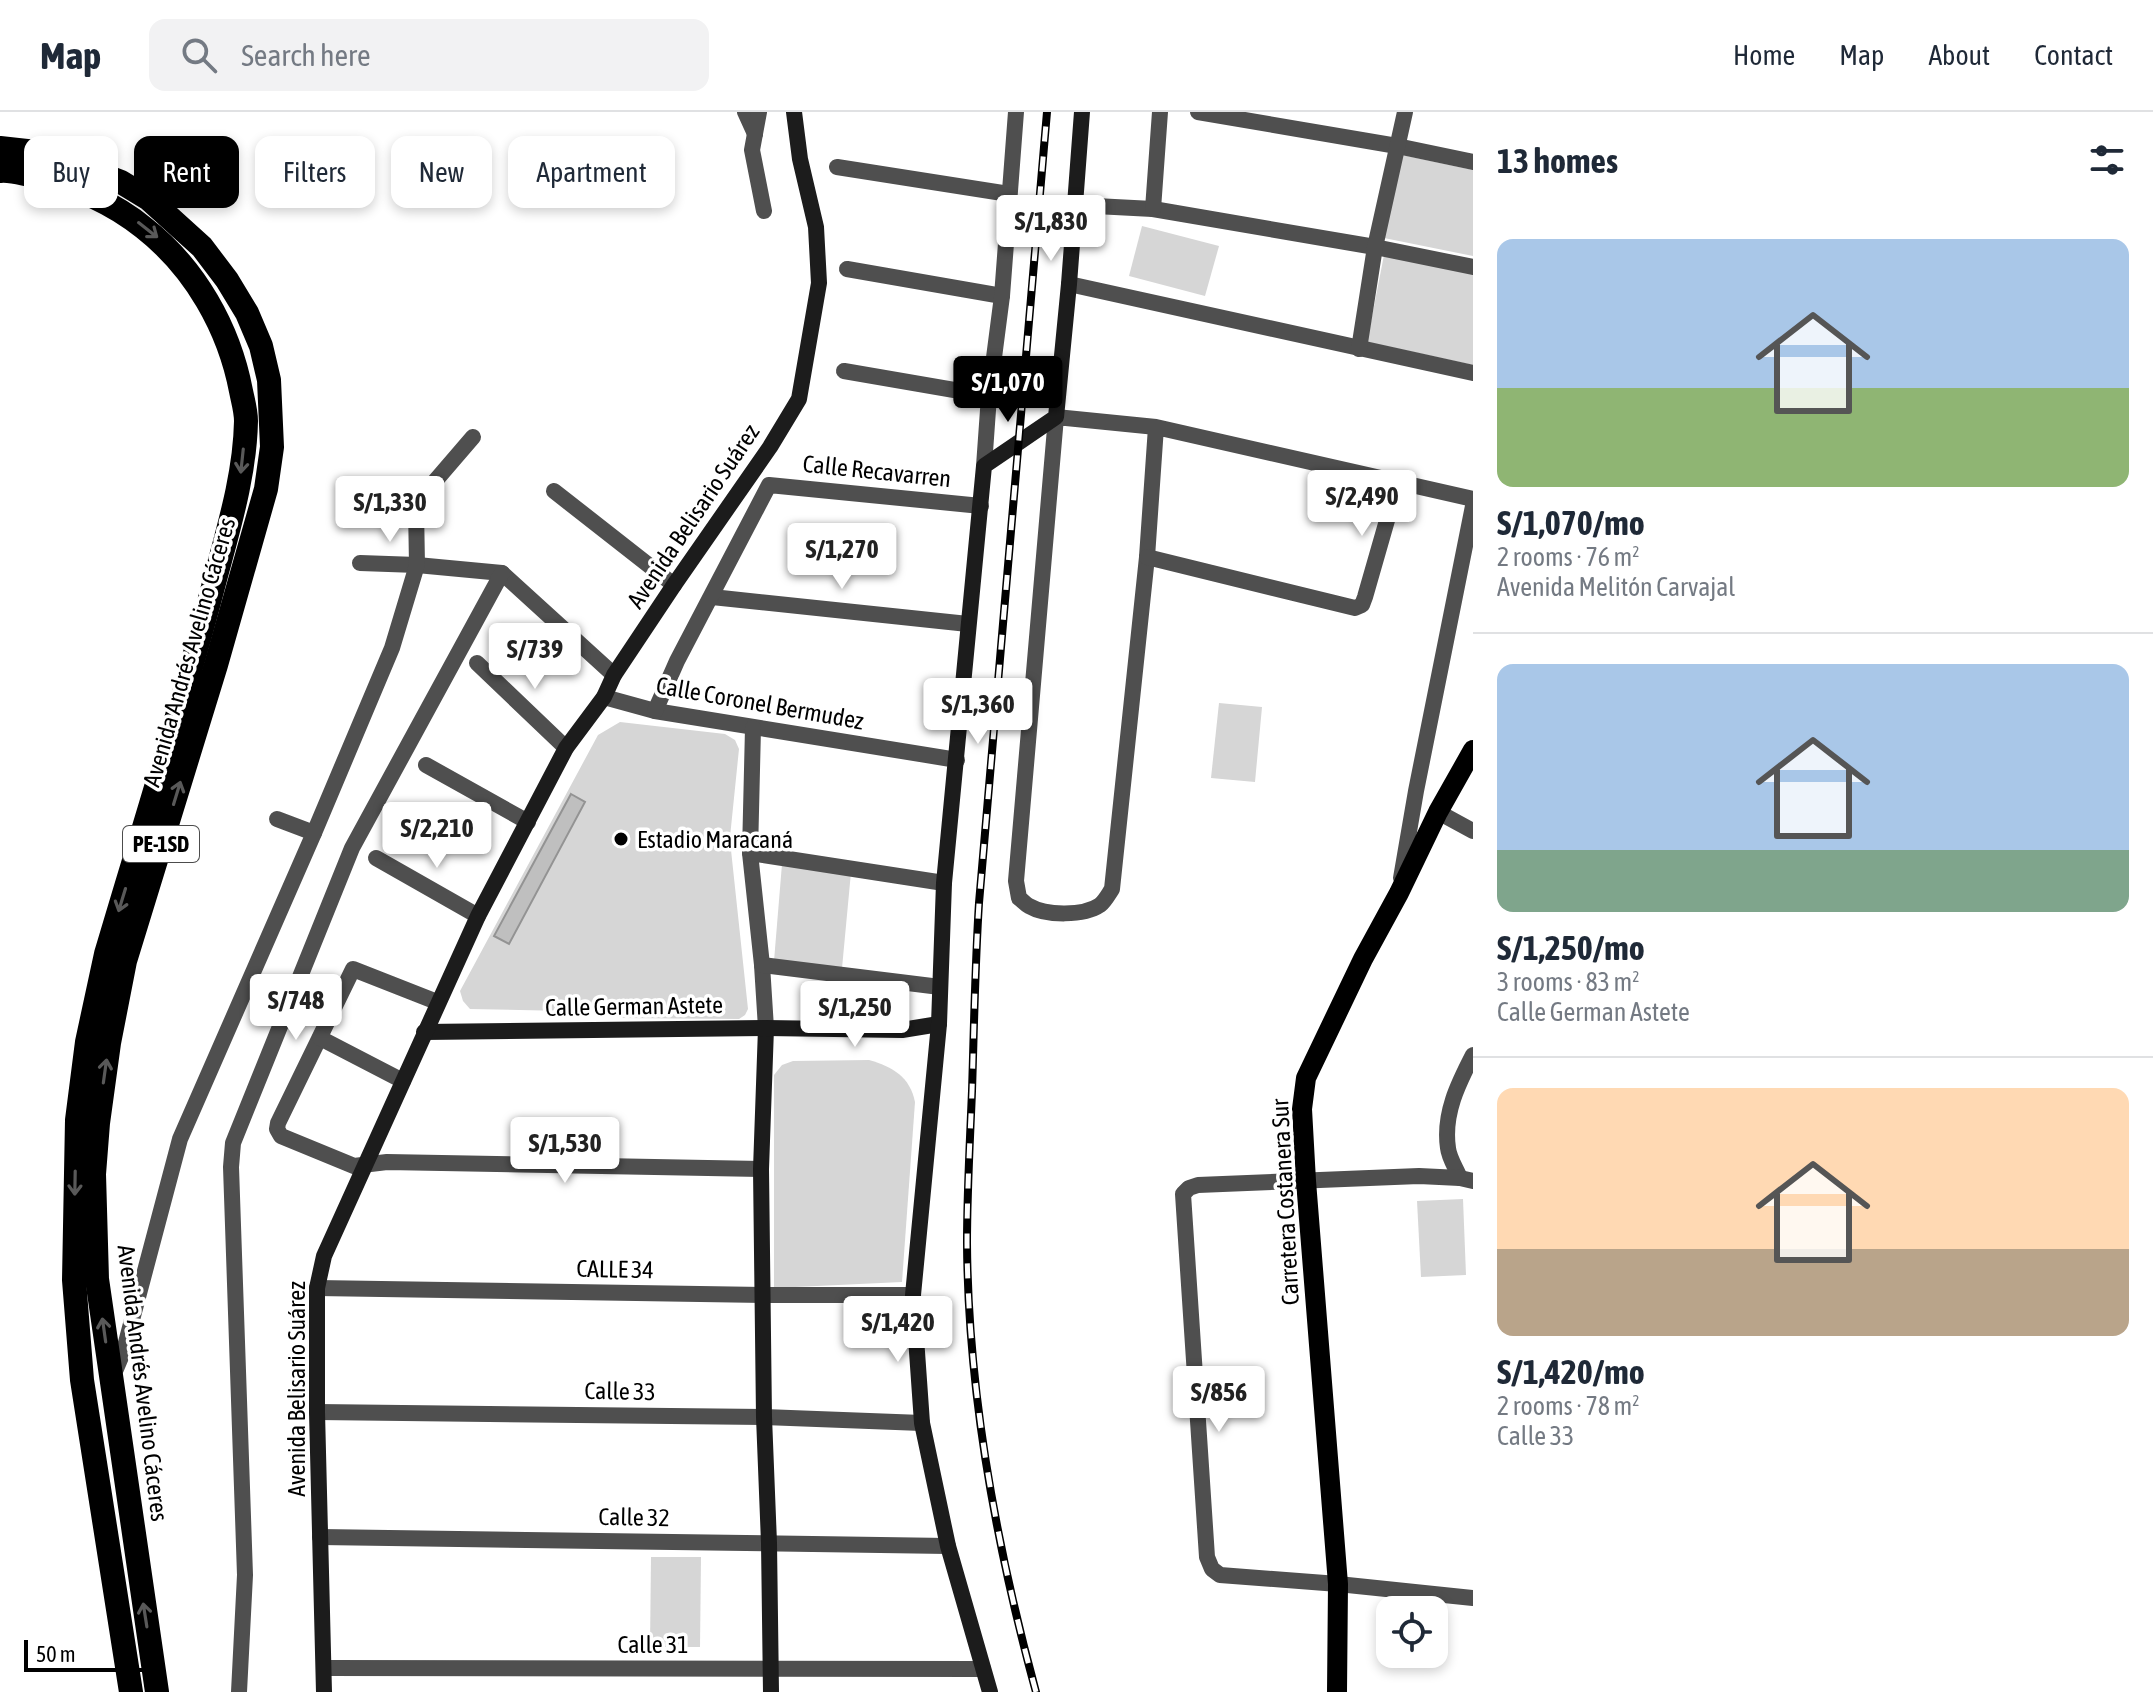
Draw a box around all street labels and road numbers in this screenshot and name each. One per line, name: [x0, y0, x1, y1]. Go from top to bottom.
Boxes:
street label: Avenida Belisario Suárez: [622, 419, 765, 613]
street label: Calle Recavarren: [802, 450, 952, 492]
street label: Avenida Andrés Avelino Cáceres: [138, 514, 240, 790]
street label: Calle Coronel Bermudez: [654, 671, 866, 735]
road number: PE-1SD: [123, 826, 199, 862]
street label: Calle German Astete: [545, 991, 723, 1021]
street label: Carretera Costanera Sur: [1266, 1097, 1304, 1306]
street label: Avenida Andrés Avelino Cáceres: [113, 1243, 173, 1523]
street label: CALLE 34: [576, 1255, 654, 1283]
street label: Avenida Belisario Suárez: [283, 1281, 310, 1497]
street label: Calle 33: [584, 1377, 656, 1405]
street label: Calle 32: [598, 1503, 670, 1531]
street label: Calle 31: [617, 1631, 689, 1658]

